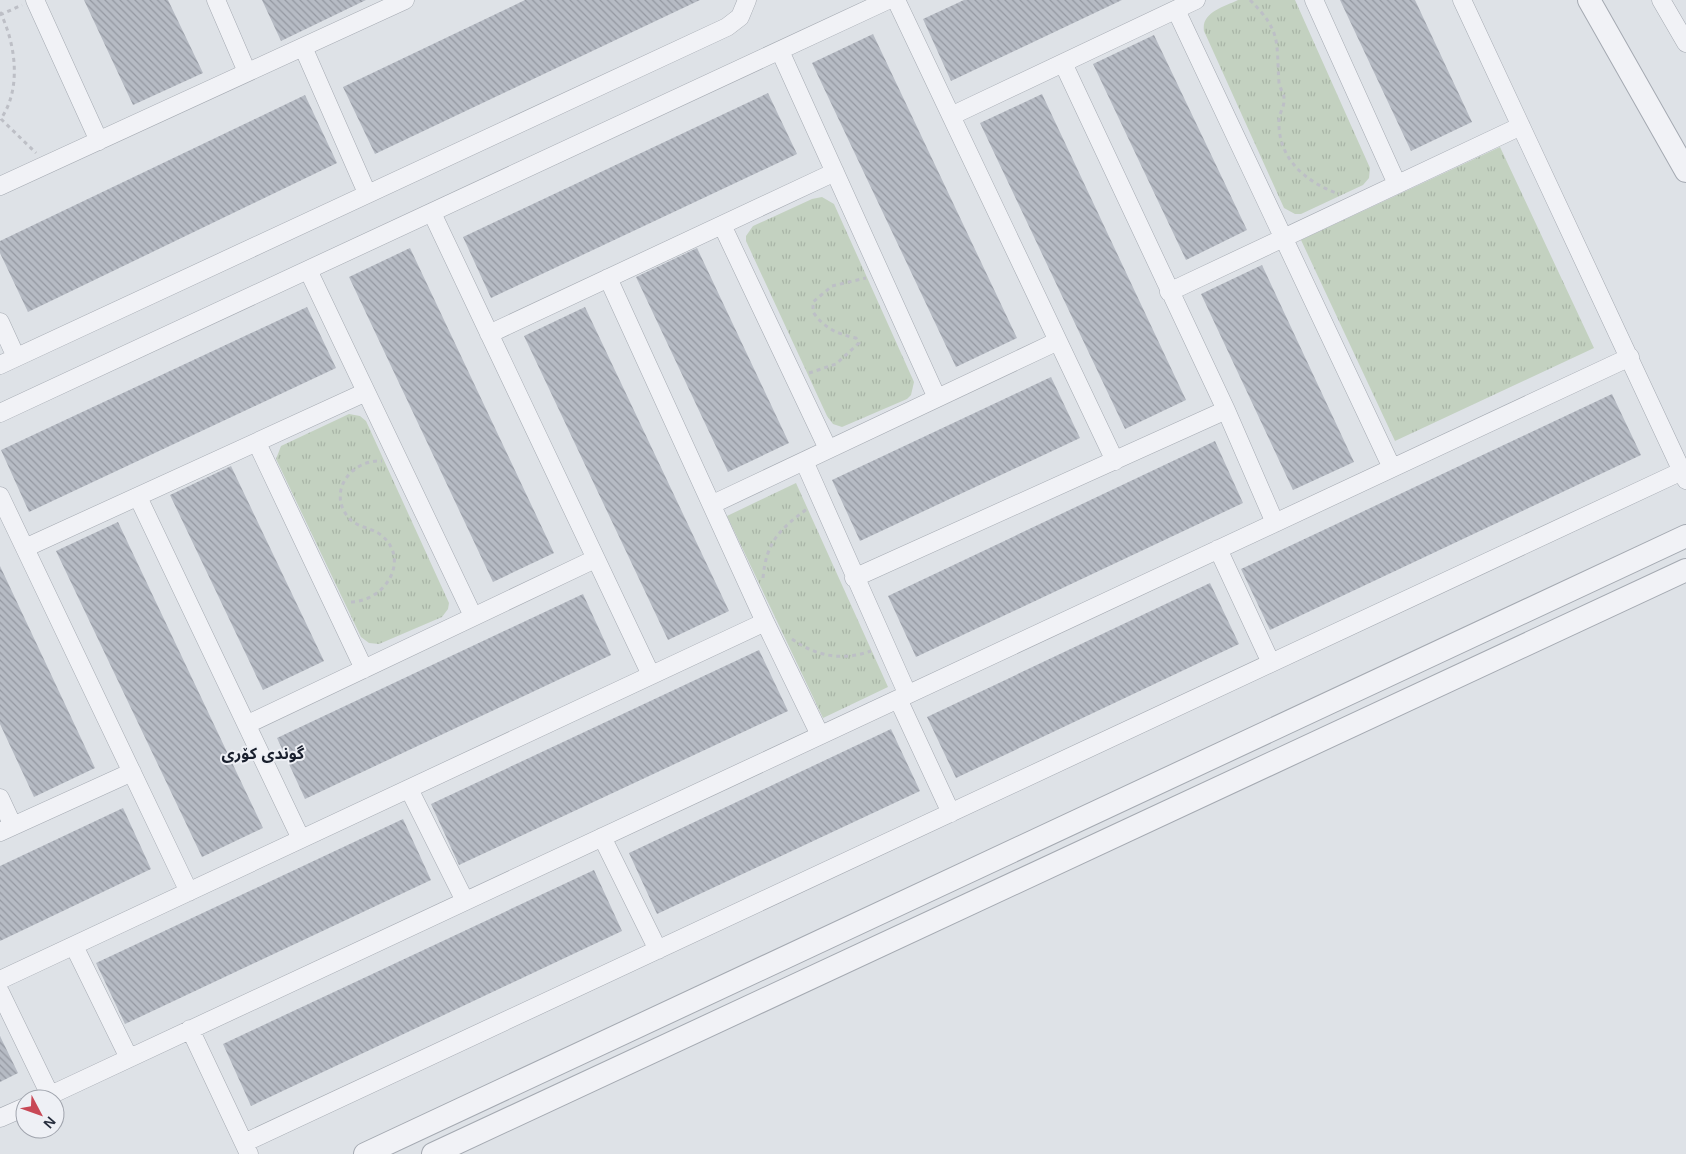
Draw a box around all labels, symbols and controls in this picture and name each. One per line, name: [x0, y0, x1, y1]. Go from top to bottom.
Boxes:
district label: گوندی کۆری: [222, 745, 305, 763]
north arrow: [15, 1089, 65, 1139]
text: N: [40, 1113, 59, 1132]

